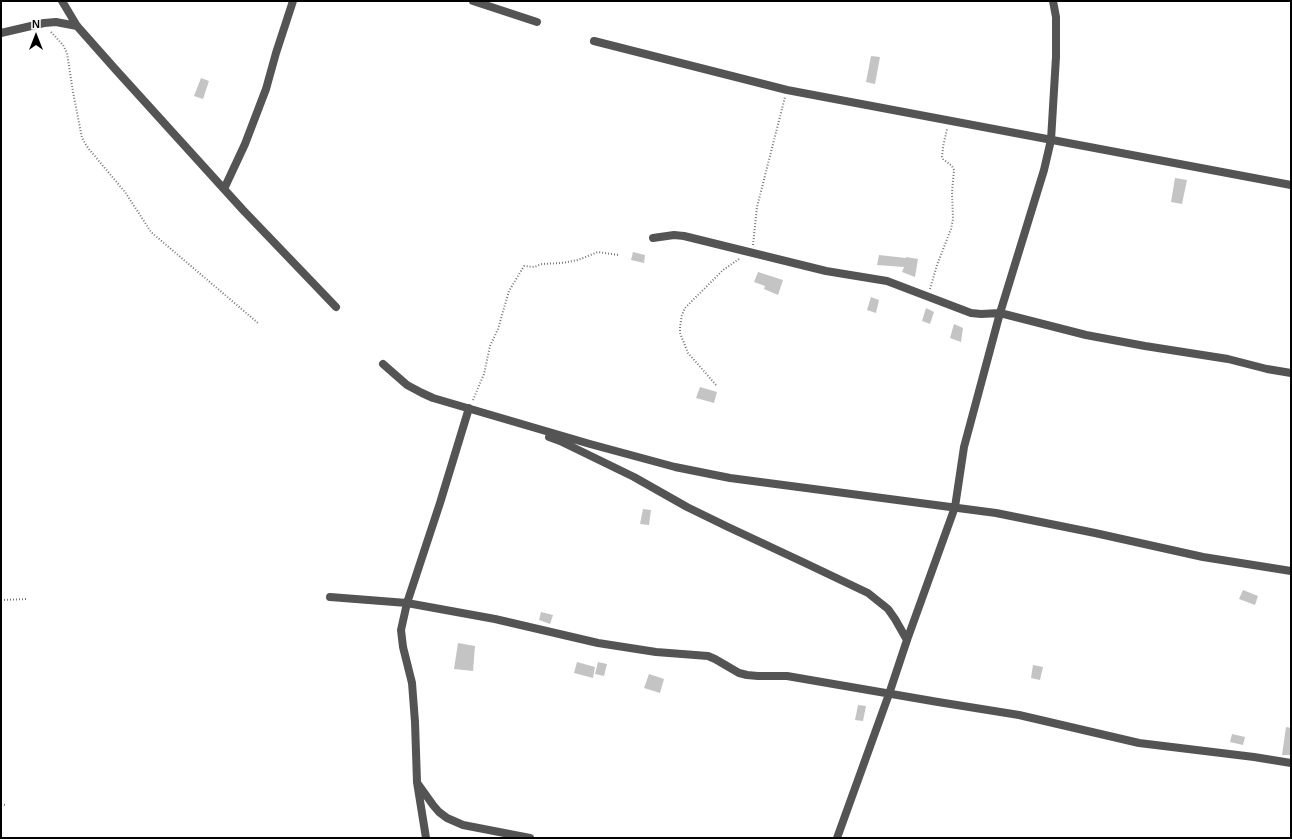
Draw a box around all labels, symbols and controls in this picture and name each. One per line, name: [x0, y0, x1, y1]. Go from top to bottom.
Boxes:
north arrow: [16, 16, 56, 56]
text: N: [32, 18, 40, 30]

